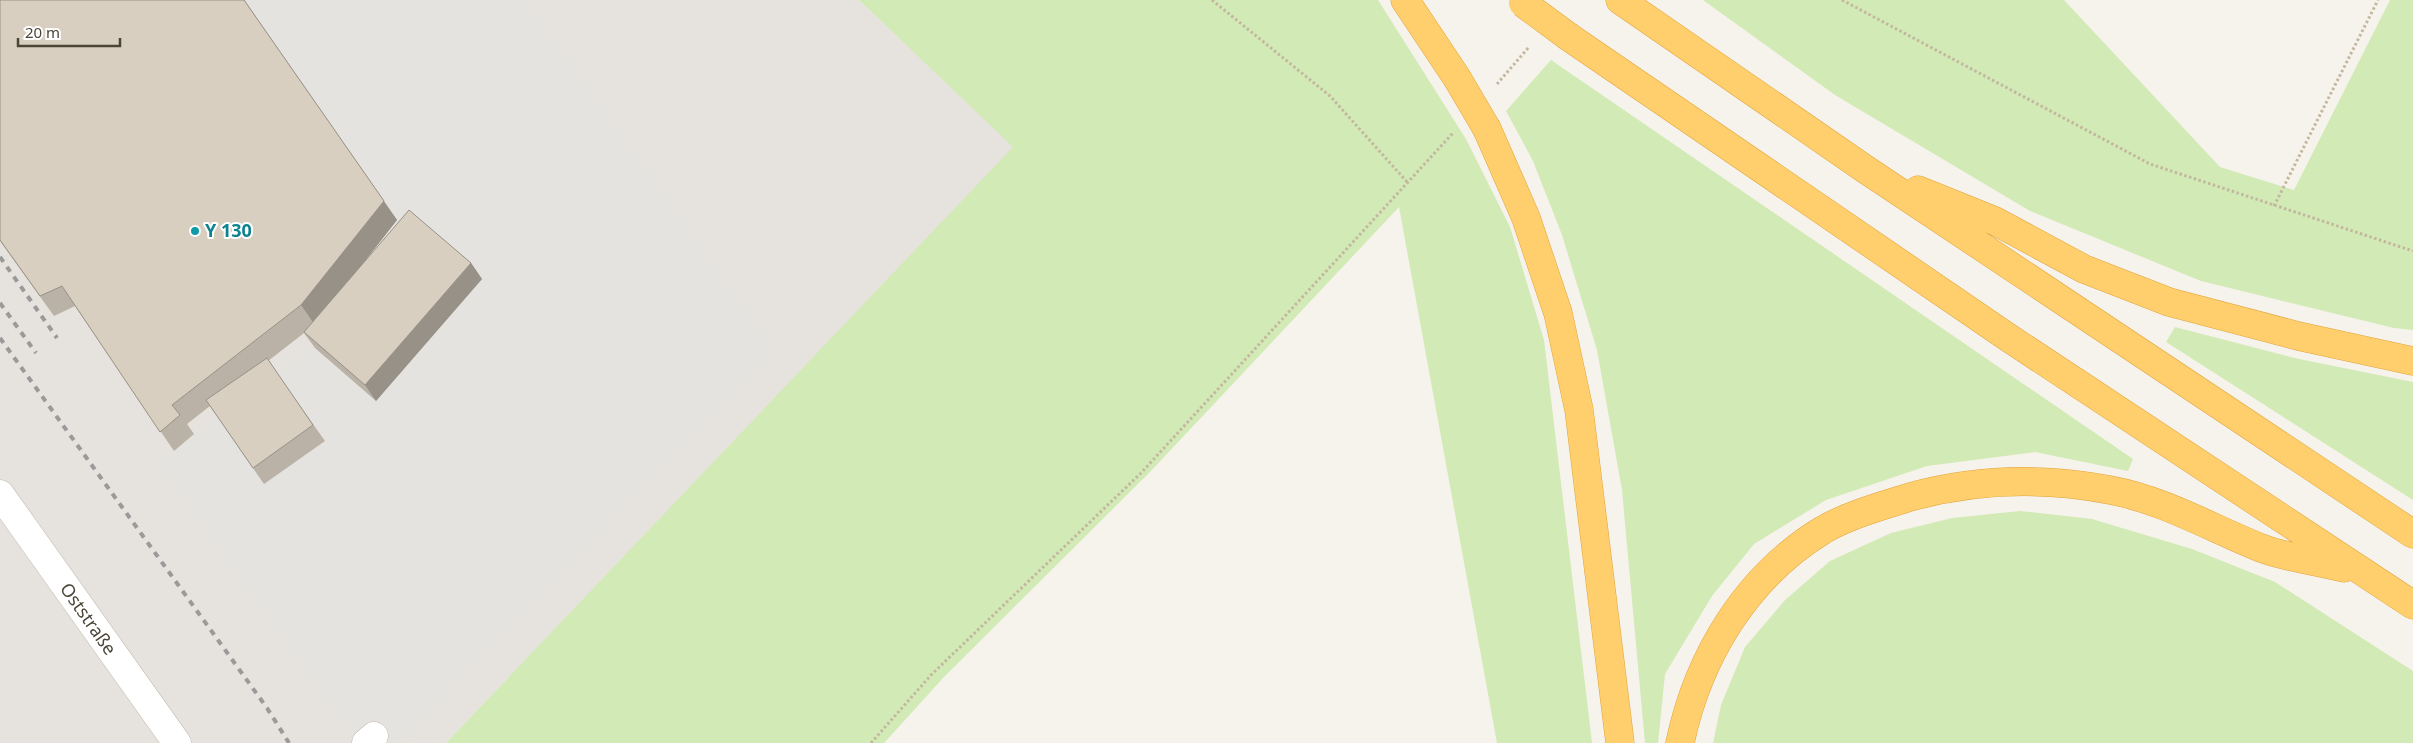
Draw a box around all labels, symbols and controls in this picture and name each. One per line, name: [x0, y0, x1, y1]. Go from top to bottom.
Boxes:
scale bar: [18, 15, 120, 47]
text: 20 m: [25, 22, 60, 42]
place label: Y 130: [205, 218, 252, 242]
marker: Y 130: [189, 225, 201, 237]
street label: Oststraße: [55, 578, 122, 659]

